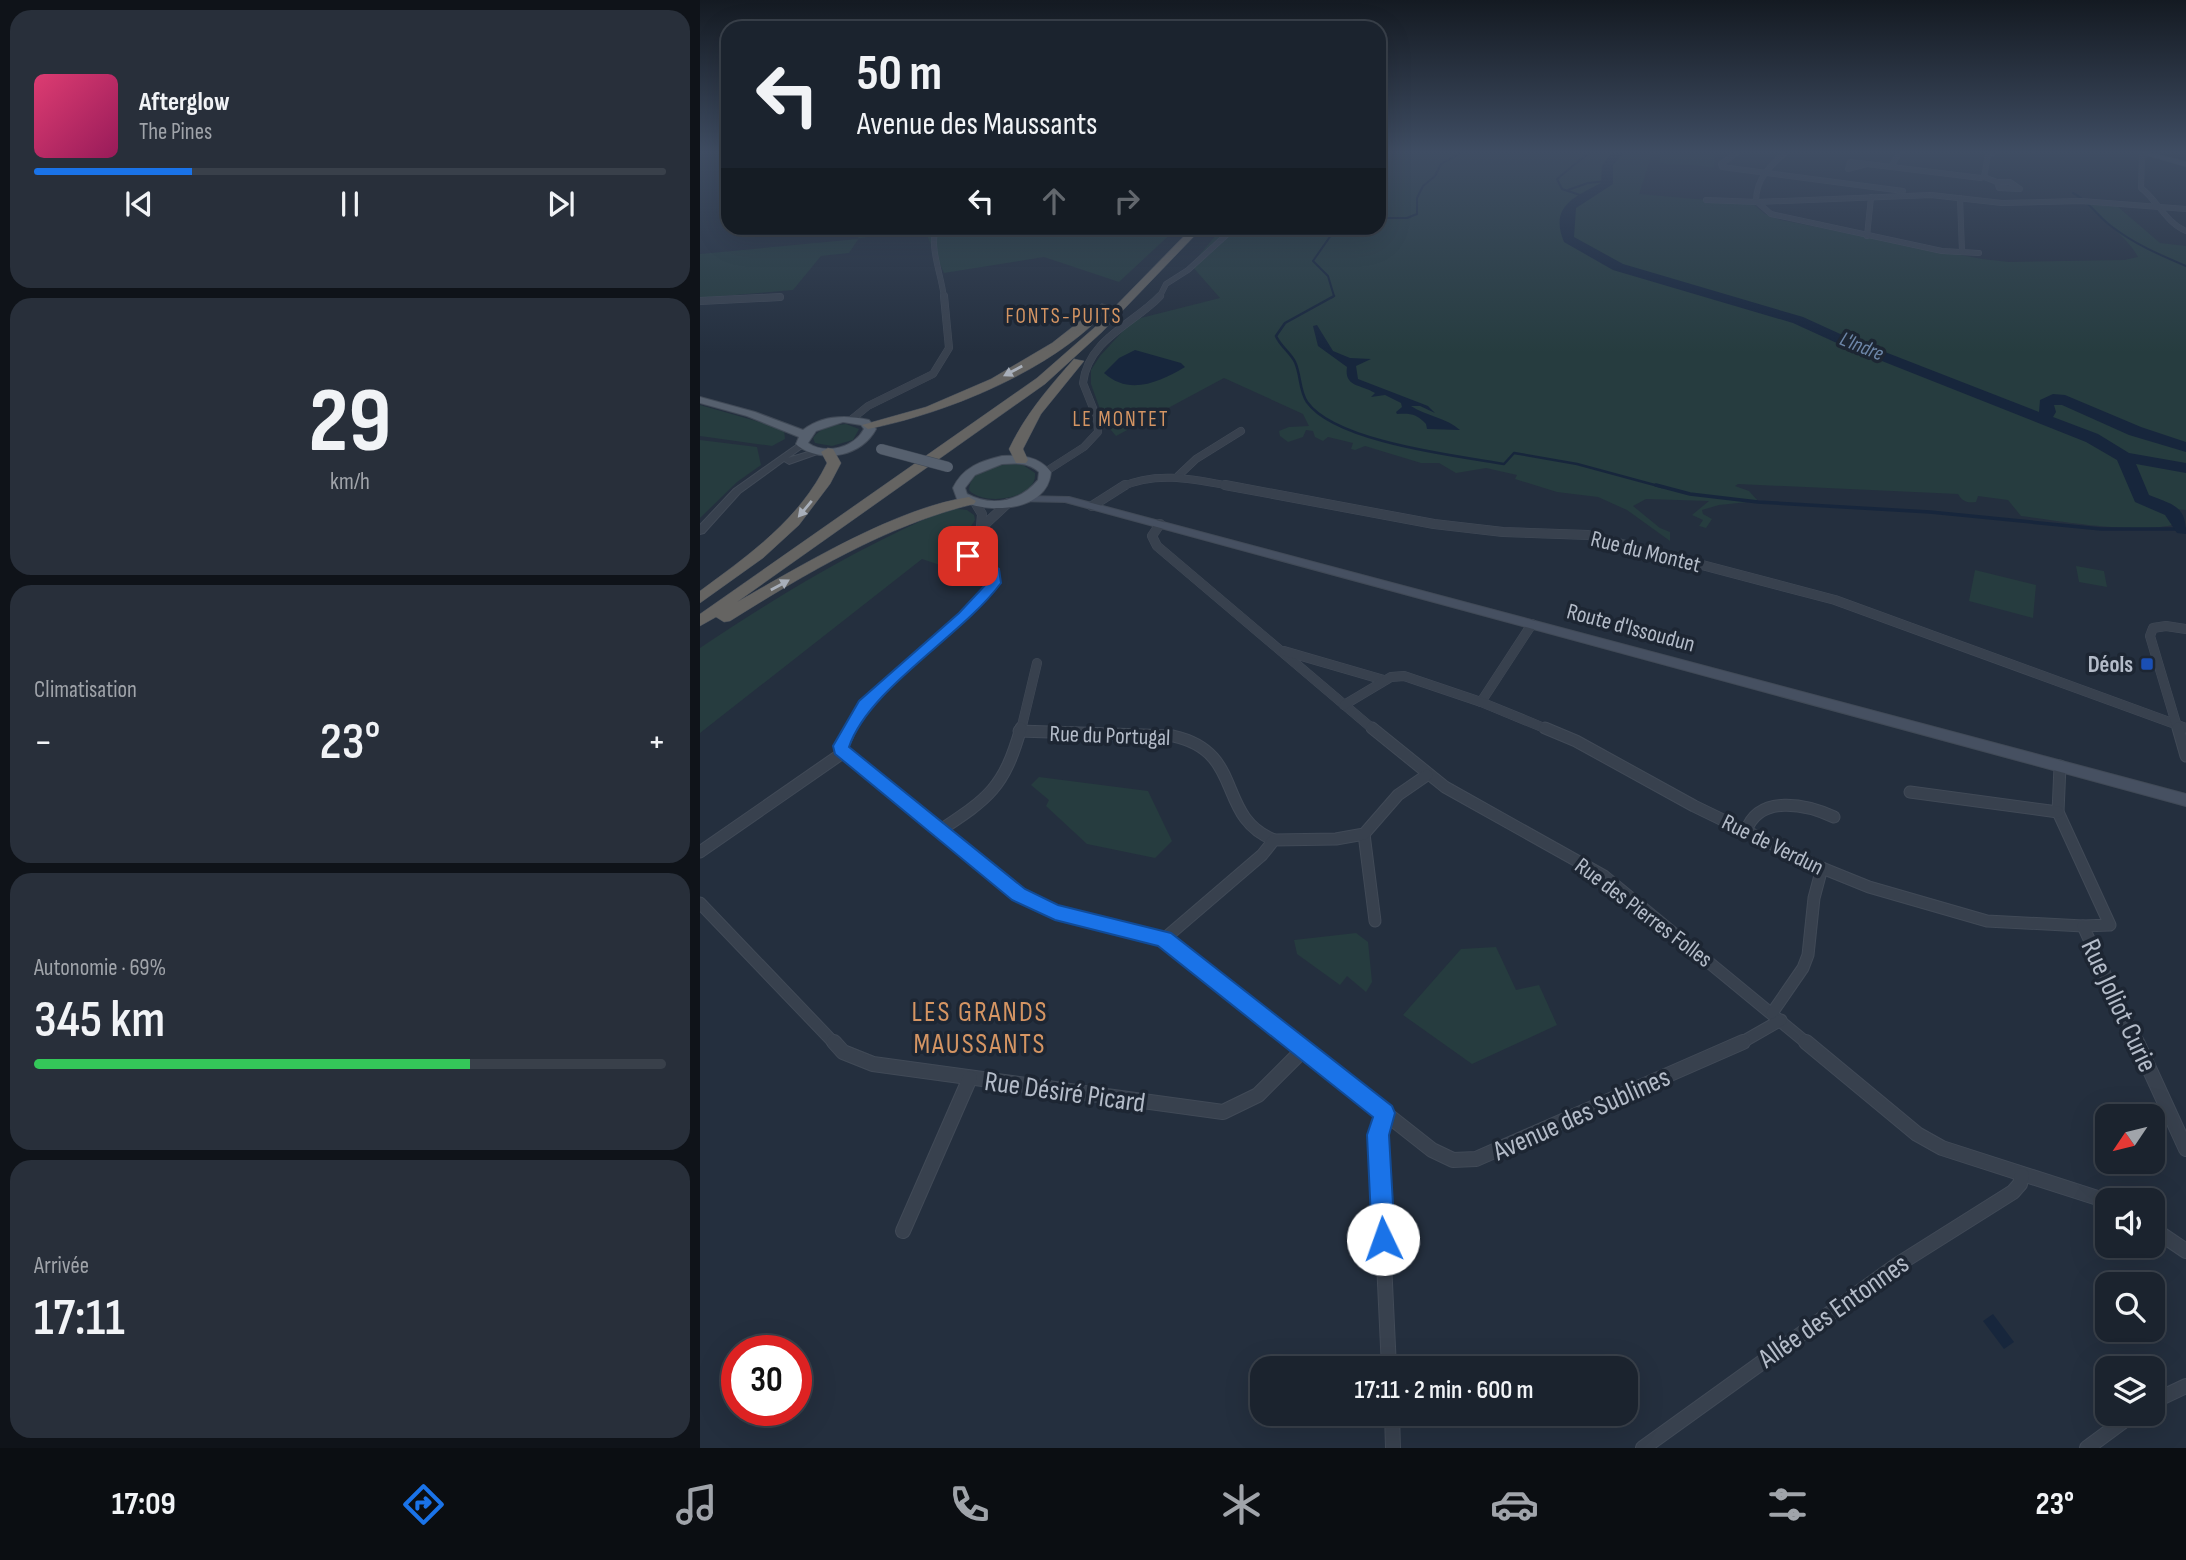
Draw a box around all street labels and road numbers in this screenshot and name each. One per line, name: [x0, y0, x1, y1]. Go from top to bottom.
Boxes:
street label: Rue du Montet: [1588, 525, 1704, 579]
street label: Route d'Issoudun: [1564, 597, 1698, 659]
street label: Rue du Portugal: [1049, 720, 1171, 752]
street label: Rue de Verdun: [1717, 808, 1828, 882]
street label: Rue des Pierres Folles: [1569, 852, 1718, 974]
street label: Rue Joliot Curie: [2073, 934, 2164, 1077]
street label: Avenue des Sublines: [1487, 1061, 1675, 1168]
street label: Rue Désiré Picard: [982, 1065, 1147, 1120]
street label: Allée des Entonnes: [1751, 1247, 1915, 1376]

